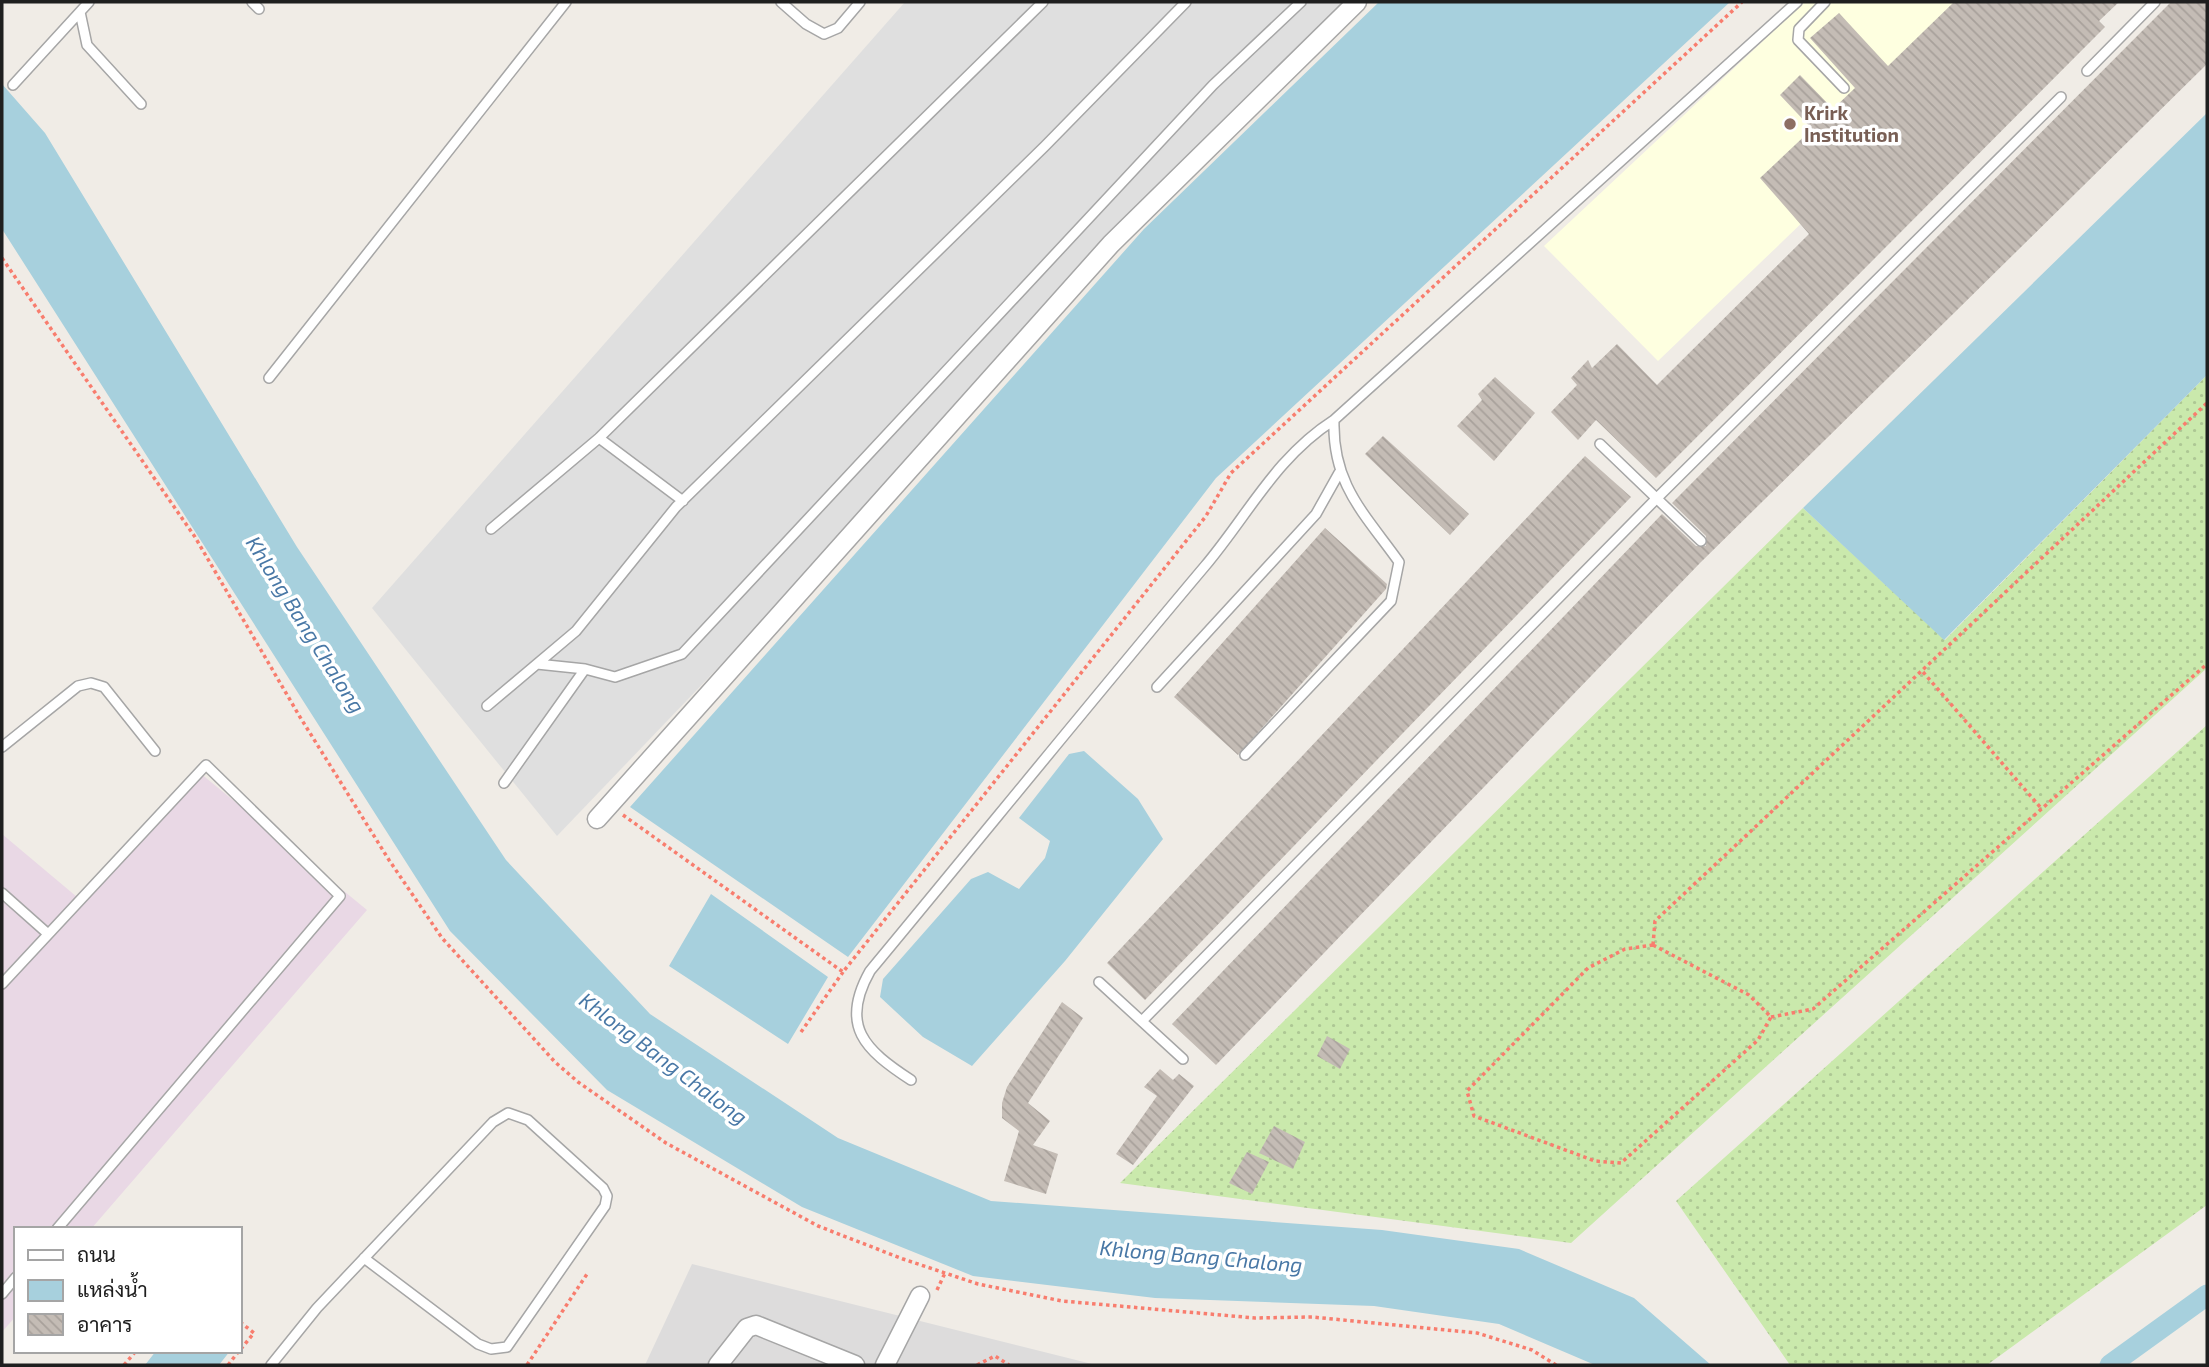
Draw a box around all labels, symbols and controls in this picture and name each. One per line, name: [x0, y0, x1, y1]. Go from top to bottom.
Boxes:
place label: Krirk Institution: [1804, 101, 1899, 146]
marker: Krirk Institution: [1782, 116, 1798, 132]
water label: Khlong Bang Chalong: [242, 531, 371, 717]
water label: Khlong Bang Chalong: [575, 987, 753, 1129]
legend: [14, 1227, 242, 1353]
water label: Khlong Bang Chalong: [1099, 1234, 1304, 1277]
text: ถนน: [77, 1241, 116, 1266]
text: แหล่งน้ำ: [77, 1272, 148, 1301]
text: อาคาร: [77, 1311, 133, 1336]

